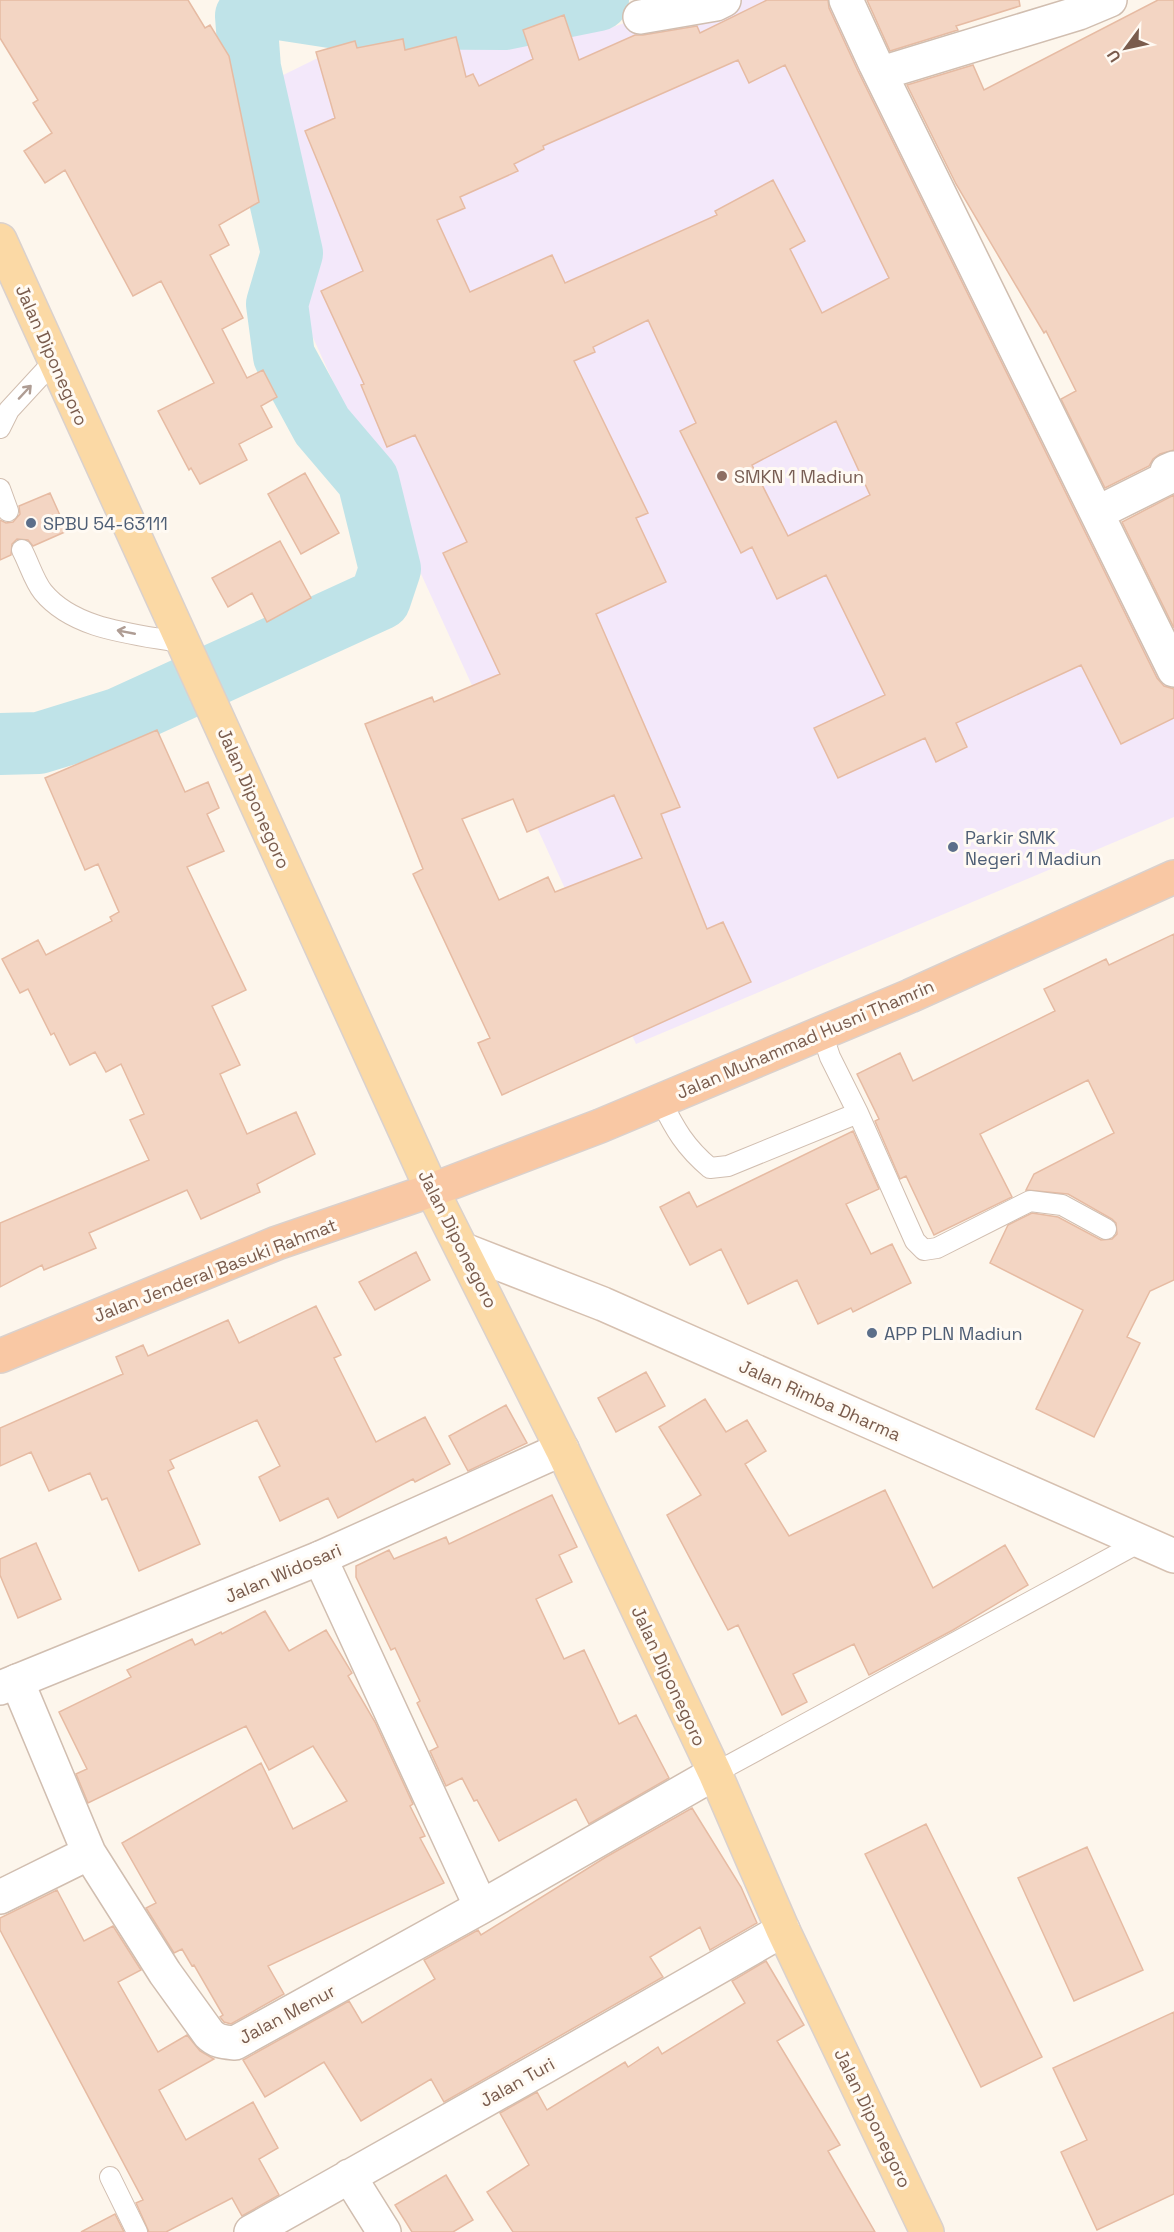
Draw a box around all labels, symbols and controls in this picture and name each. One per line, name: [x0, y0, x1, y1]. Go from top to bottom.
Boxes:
north arrow: [1096, 18, 1156, 78]
text: U: [1102, 46, 1126, 66]
street label: Jalan Diponegoro: [11, 281, 93, 429]
one-way arrow: [18, 385, 32, 400]
place label: SMKN 1 Madiun: [734, 465, 864, 488]
marker: SMKN 1 Madiun: [715, 469, 729, 483]
place label: SPBU 54-63111: [43, 512, 168, 535]
marker: SPBU 54-63111: [24, 516, 38, 530]
one-way arrow: [117, 626, 137, 637]
street label: Jalan Diponegoro: [213, 724, 295, 872]
place label: Parkir SMK Negeri 1 Madiun: [965, 826, 1102, 870]
marker: Parkir SMK Negeri 1 Madiun: [946, 840, 960, 854]
street label: Jalan Muhammad Husni Thamrin: [673, 974, 937, 1104]
street label: Jalan Diponegoro: [413, 1166, 503, 1312]
street label: Jalan Jenderal Basuki Rahmat: [90, 1213, 340, 1327]
place label: APP PLN Madiun: [884, 1322, 1023, 1345]
marker: APP PLN Madiun: [865, 1326, 879, 1340]
street label: Jalan Rimba Dharma: [735, 1354, 905, 1446]
street label: Jalan Widosari: [221, 1538, 345, 1608]
street label: Jalan Diponegoro: [626, 1602, 712, 1750]
street label: Jalan Menur: [235, 1979, 339, 2049]
street label: Jalan Diponegoro: [829, 2045, 917, 2191]
street label: Jalan Turi: [476, 2052, 558, 2112]

